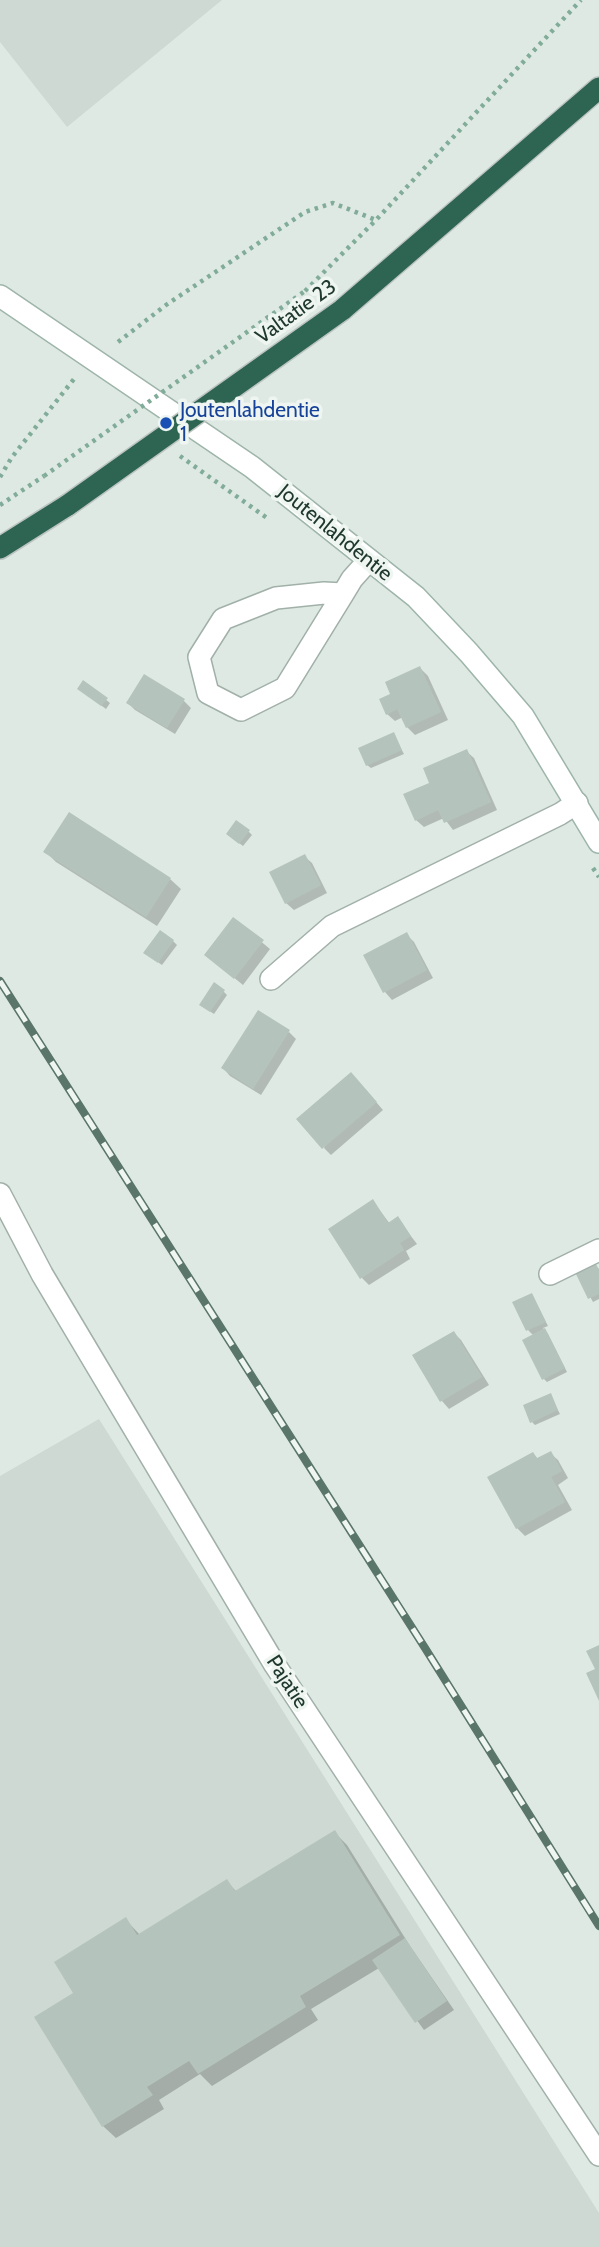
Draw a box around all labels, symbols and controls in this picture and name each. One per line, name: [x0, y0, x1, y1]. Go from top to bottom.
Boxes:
street label: Valtatie 23: [251, 274, 341, 350]
place label: Joutenlahdentie 1: [180, 398, 320, 448]
marker: Joutenlahdentie 1: [158, 415, 174, 431]
street label: Joutenlahdentie: [273, 479, 397, 587]
street label: Pajatie: [261, 1651, 313, 1713]

